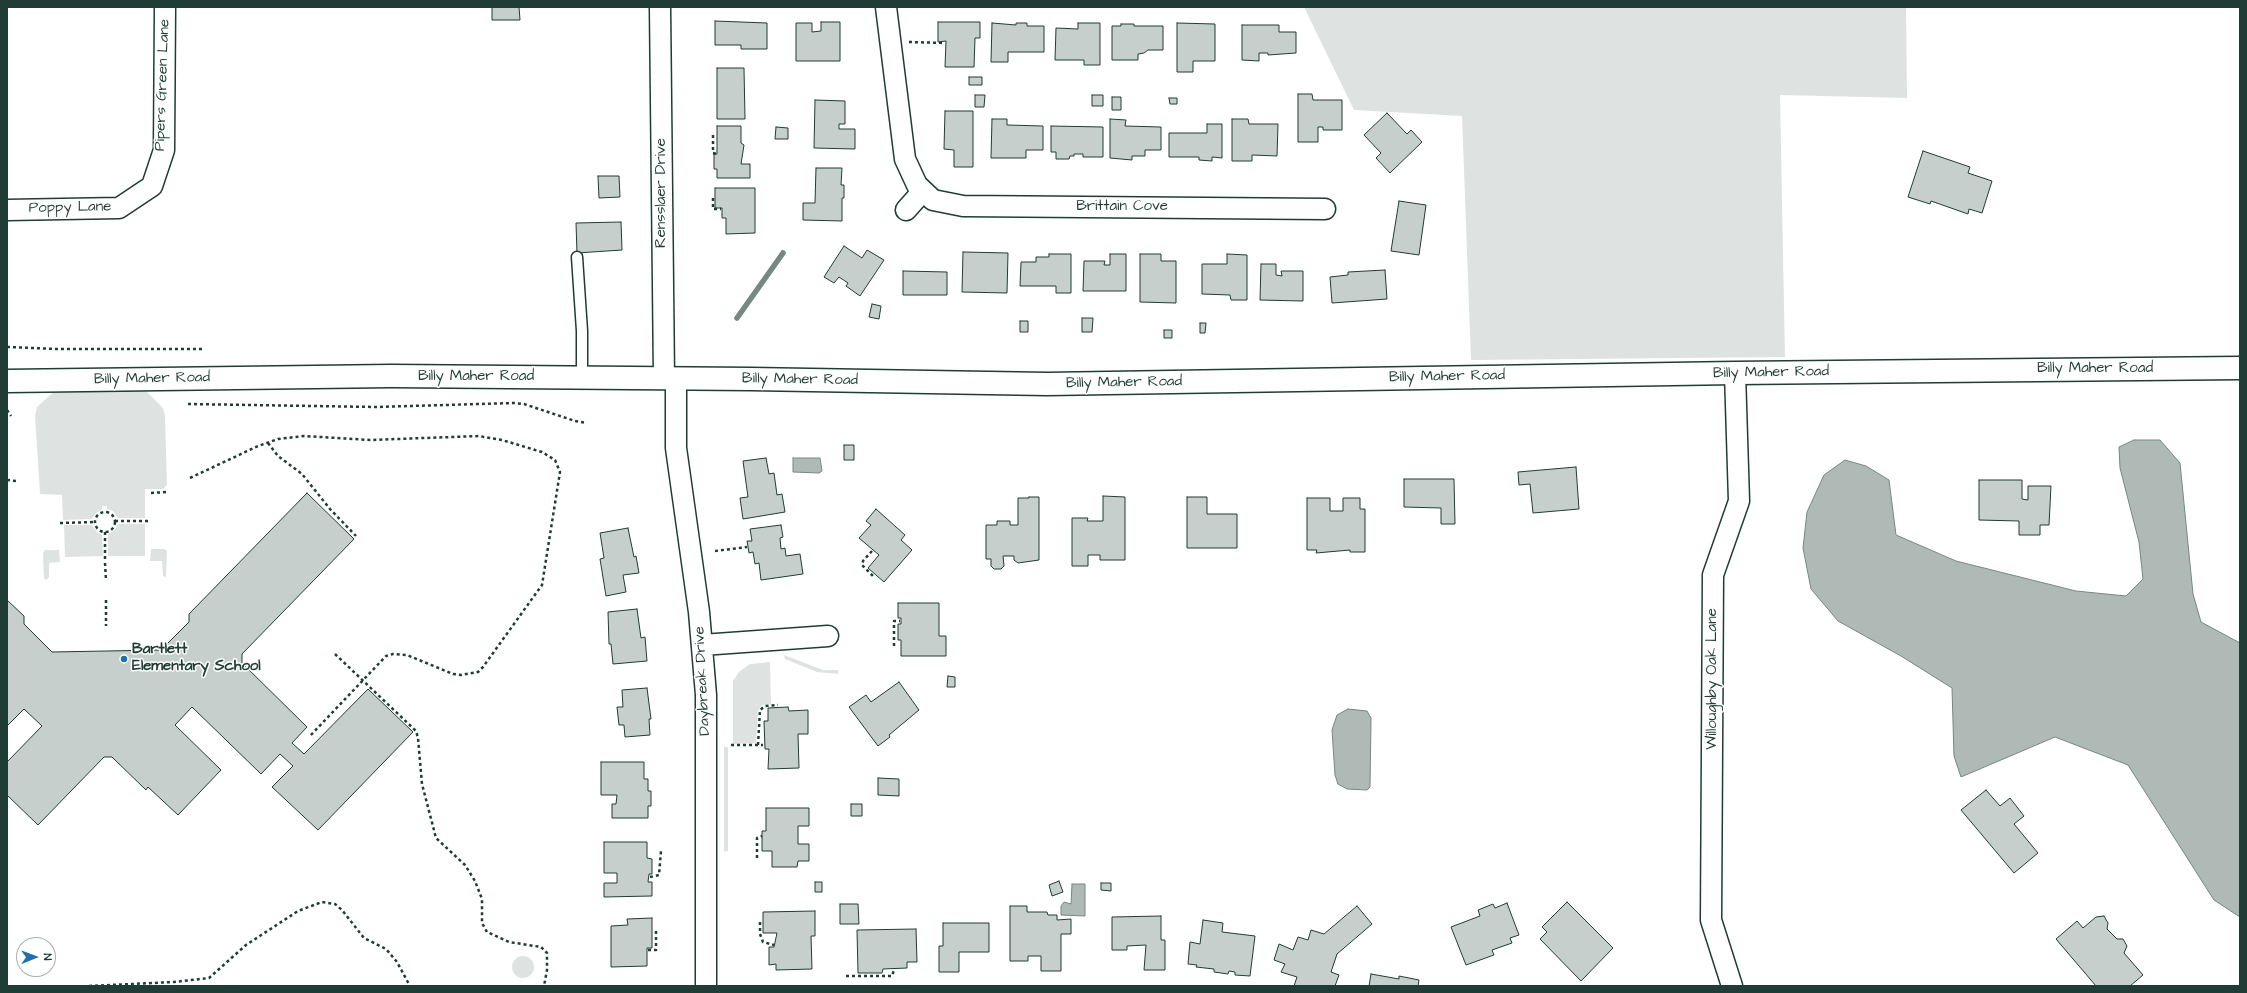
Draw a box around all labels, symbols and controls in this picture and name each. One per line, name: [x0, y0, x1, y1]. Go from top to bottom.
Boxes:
street label: Pipers Green Lane: [152, 19, 174, 151]
street label: Rensslaer Drive: [653, 138, 671, 248]
street label: Poppy Lane: [29, 198, 111, 218]
street label: Brittain Cove: [1076, 198, 1168, 216]
street label: Billy Maher Road: [2037, 360, 2153, 378]
street label: Billy Maher Road: [1713, 363, 1829, 383]
street label: Billy Maher Road: [1389, 367, 1505, 387]
street label: Billy Maher Road: [418, 368, 534, 386]
street label: Billy Maher Road: [94, 369, 210, 389]
street label: Billy Maher Road: [742, 370, 858, 390]
street label: Billy Maher Road: [1066, 373, 1182, 393]
street label: Willoughby Oak Lane: [1704, 608, 1722, 750]
street label: Daybreak Drive: [691, 626, 715, 736]
place label: Bartlett Elementary School: [132, 641, 261, 676]
marker: Bartlett Elementary School: [119, 654, 129, 664]
north arrow: [16, 937, 56, 977]
text: N: [40, 953, 55, 960]

